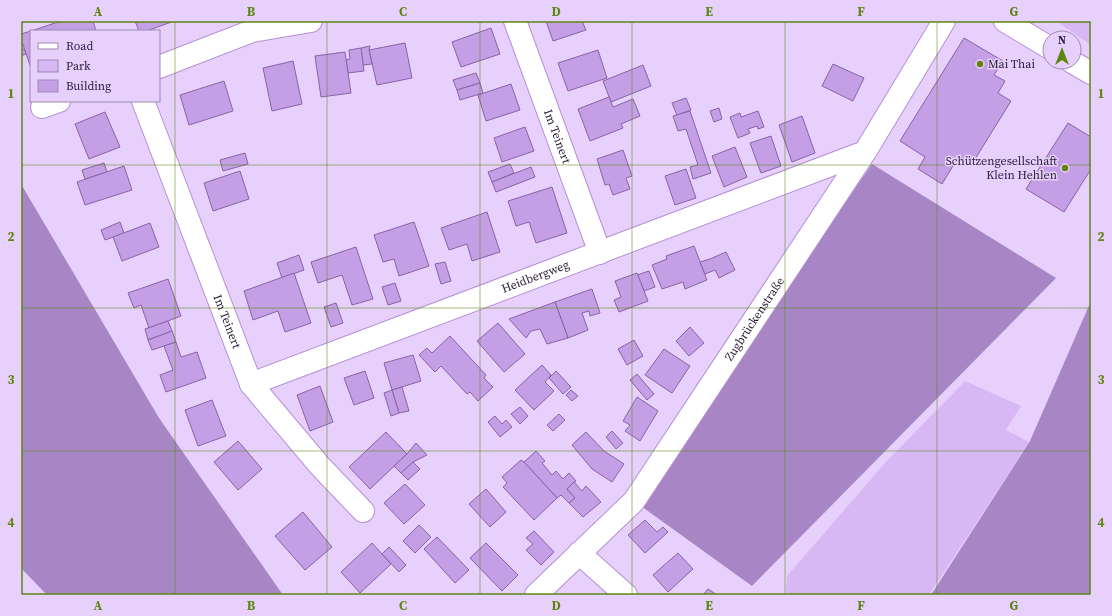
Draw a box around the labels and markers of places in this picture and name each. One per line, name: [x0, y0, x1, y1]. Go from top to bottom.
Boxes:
place label: Mai Thai: [988, 56, 1035, 72]
marker: Mai Thai: [975, 59, 985, 69]
place label: Schützengesellschaft Klein Hehlen: [946, 153, 1057, 183]
marker: Schützengesellschaft Klein Hehlen: [1060, 163, 1070, 173]

